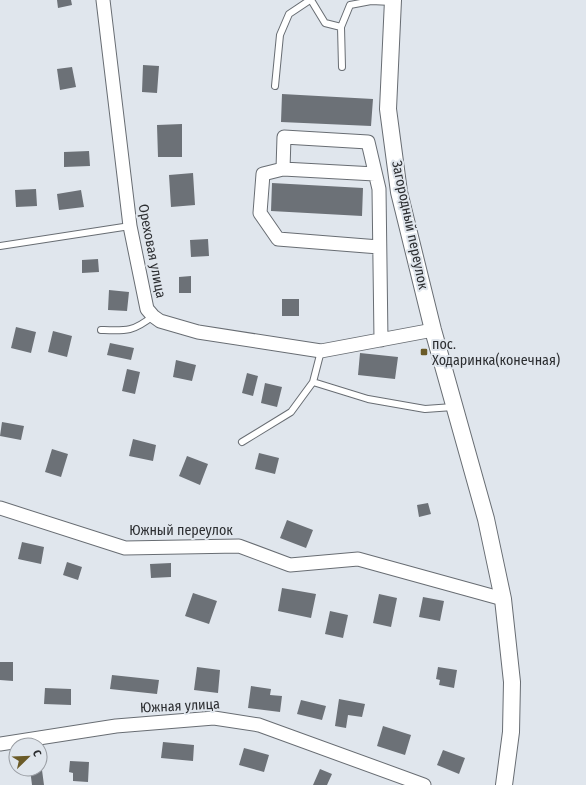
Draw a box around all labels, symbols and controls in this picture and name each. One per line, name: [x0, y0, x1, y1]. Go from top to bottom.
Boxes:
street label: Загородный переулок: [388, 159, 432, 291]
street label: Ореховая улица: [135, 203, 169, 300]
place label: пос. Ходаринка(конечная): [432, 336, 560, 369]
marker: пос. Ходаринка(конечная): [419, 347, 429, 357]
street label: Южный переулок: [129, 522, 233, 539]
street label: Южная улица: [140, 695, 220, 717]
north arrow: [8, 737, 48, 777]
text: С: [30, 748, 44, 759]

